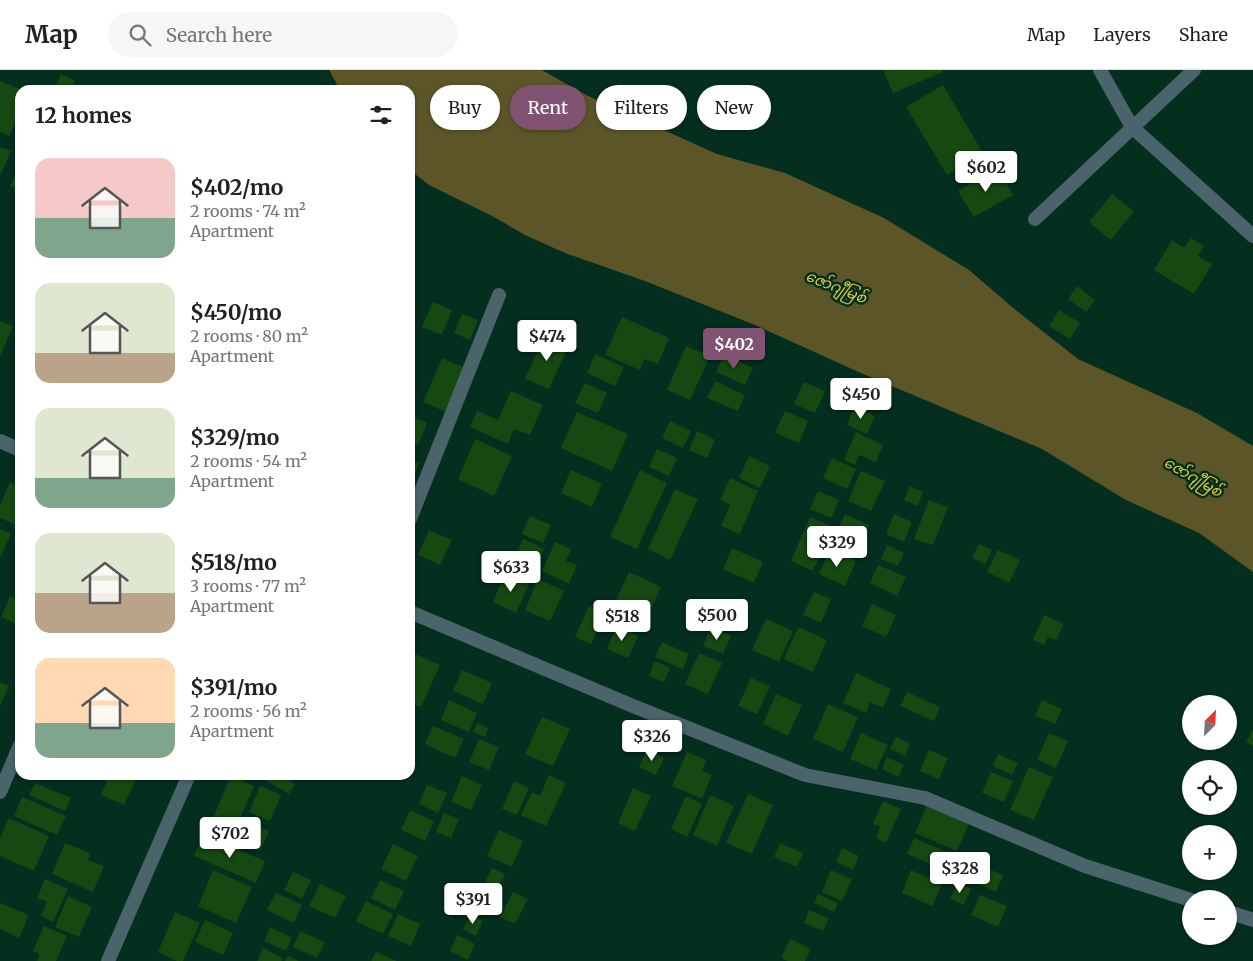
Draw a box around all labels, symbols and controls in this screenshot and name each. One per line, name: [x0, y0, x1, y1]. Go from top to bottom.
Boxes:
search box: [108, 12, 458, 57]
text: Map: [25, 19, 78, 50]
icon: search: [126, 21, 154, 49]
text: Search here: [166, 23, 272, 47]
text: Map: [1027, 23, 1065, 46]
text: Layers: [1093, 23, 1151, 46]
text: Share: [1179, 23, 1228, 46]
chip: Buy: [430, 85, 500, 130]
chip: Rent: [510, 85, 586, 130]
chip: Filters: [596, 85, 687, 130]
chip: New: [697, 85, 771, 130]
icon: filters: [367, 101, 395, 129]
text: 12 homes: [35, 102, 132, 129]
pin: $602: [956, 150, 1016, 193]
text: $602: [966, 157, 1006, 177]
text: $402/mo: [190, 174, 283, 201]
icon: home: [75, 178, 135, 238]
text: 2 rooms · 74 m²: [190, 201, 306, 221]
text: Apartment: [190, 221, 274, 241]
water label: ဇော်ဂျီမြစ်: [802, 265, 871, 311]
text: $450/mo: [190, 299, 282, 326]
icon: home: [75, 303, 135, 363]
pin: $474: [517, 320, 577, 362]
text: 2 rooms · 80 m²: [190, 326, 308, 346]
text: $474: [528, 326, 566, 346]
pin: $402: [704, 328, 764, 370]
text: $402: [714, 334, 754, 354]
text: Apartment: [190, 346, 274, 366]
pin: $450: [831, 378, 891, 420]
text: $450: [841, 384, 881, 404]
text: $329/mo: [190, 424, 279, 451]
icon: home: [75, 428, 135, 488]
text: 2 rooms · 54 m²: [190, 451, 307, 471]
water label: ဇော်ဂျီမြစ်: [1159, 451, 1228, 504]
text: Apartment: [190, 471, 274, 491]
pin: $329: [807, 526, 867, 568]
text: $329: [818, 532, 856, 552]
text: $518/mo: [190, 549, 277, 576]
pin: $633: [481, 550, 541, 593]
icon: home: [75, 553, 135, 613]
text: $633: [492, 557, 530, 577]
text: 3 rooms · 77 m²: [190, 576, 306, 596]
text: Apartment: [190, 596, 274, 616]
pin: $500: [687, 598, 747, 641]
pin: $518: [592, 600, 652, 642]
text: $500: [697, 605, 737, 625]
text: $518: [604, 606, 640, 626]
text: $391/mo: [190, 674, 277, 701]
icon: home: [75, 678, 135, 738]
north arrow: [1182, 695, 1238, 750]
map controls: [1182, 695, 1237, 945]
text: 2 rooms · 56 m²: [190, 701, 307, 721]
pin: $326: [622, 720, 682, 762]
text: Apartment: [190, 721, 274, 741]
text: $326: [633, 726, 671, 746]
button: locate: [1182, 760, 1237, 815]
pin: $702: [200, 816, 260, 859]
text: $702: [211, 823, 249, 843]
button: +: [1182, 825, 1237, 880]
pin: $328: [930, 852, 990, 894]
text: $328: [941, 858, 979, 878]
pin: $391: [443, 882, 503, 925]
text: $391: [455, 889, 491, 909]
button: −: [1182, 890, 1237, 945]

